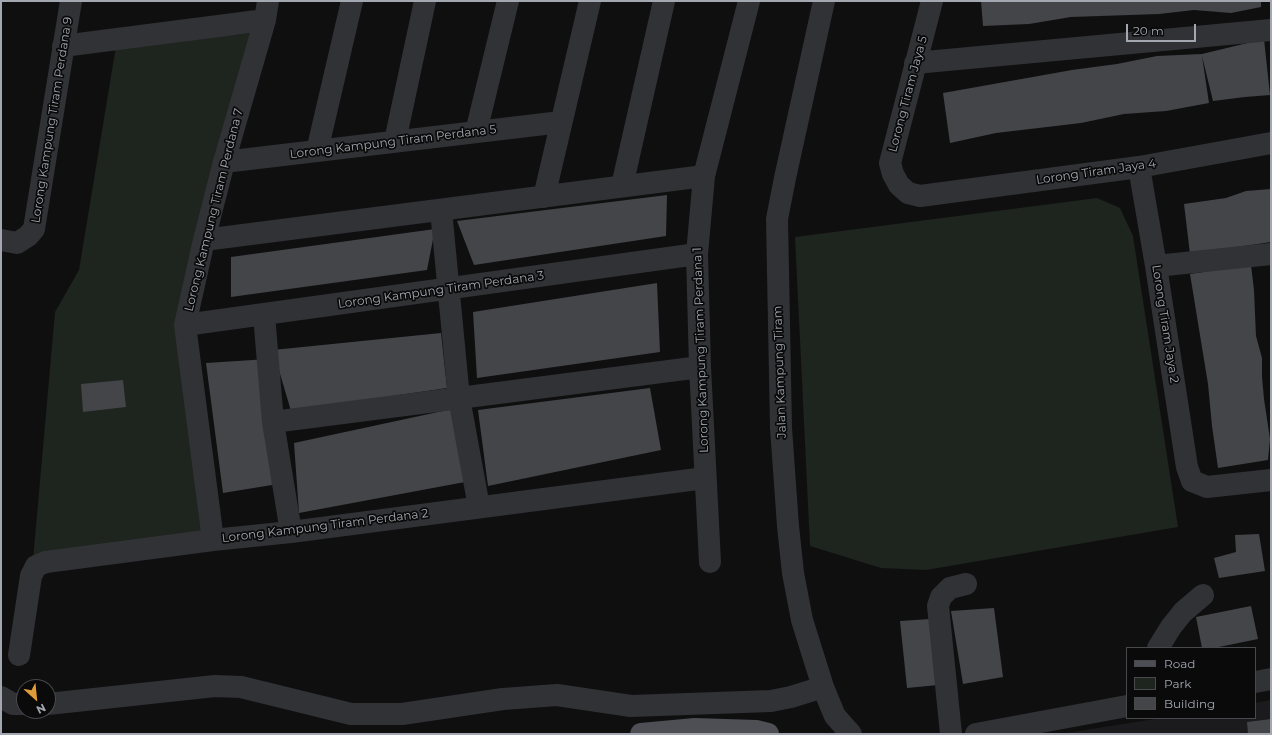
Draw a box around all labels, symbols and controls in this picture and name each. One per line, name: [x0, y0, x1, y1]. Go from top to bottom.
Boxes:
street label: Lorong Kampung Tiram Perdana 9: [29, 16, 75, 224]
scale bar: [1128, 16, 1198, 42]
text: 20 m: [1133, 23, 1164, 38]
street label: Lorong Tiram Jaya 5: [886, 34, 930, 154]
street label: Lorong Kampung Tiram Perdana 7: [182, 107, 246, 313]
street label: Lorong Kampung Tiram Perdana 5: [289, 122, 497, 162]
street label: Lorong Tiram Jaya 4: [1035, 156, 1157, 188]
street label: Lorong Kampung Tiram Perdana 1: [690, 247, 712, 453]
street label: Lorong Tiram Jaya 2: [1149, 264, 1181, 384]
street label: Lorong Kampung Tiram Perdana 3: [337, 268, 545, 312]
street label: Jalan Kampung Tiram: [770, 305, 790, 439]
street label: Lorong Kampung Tiram Perdana 2: [221, 506, 429, 546]
legend: [1126, 647, 1256, 719]
text: Road: [1164, 656, 1195, 671]
text: Park: [1164, 676, 1191, 691]
north arrow: [16, 679, 56, 719]
text: Building: [1164, 696, 1215, 711]
text: N: [34, 701, 48, 717]

